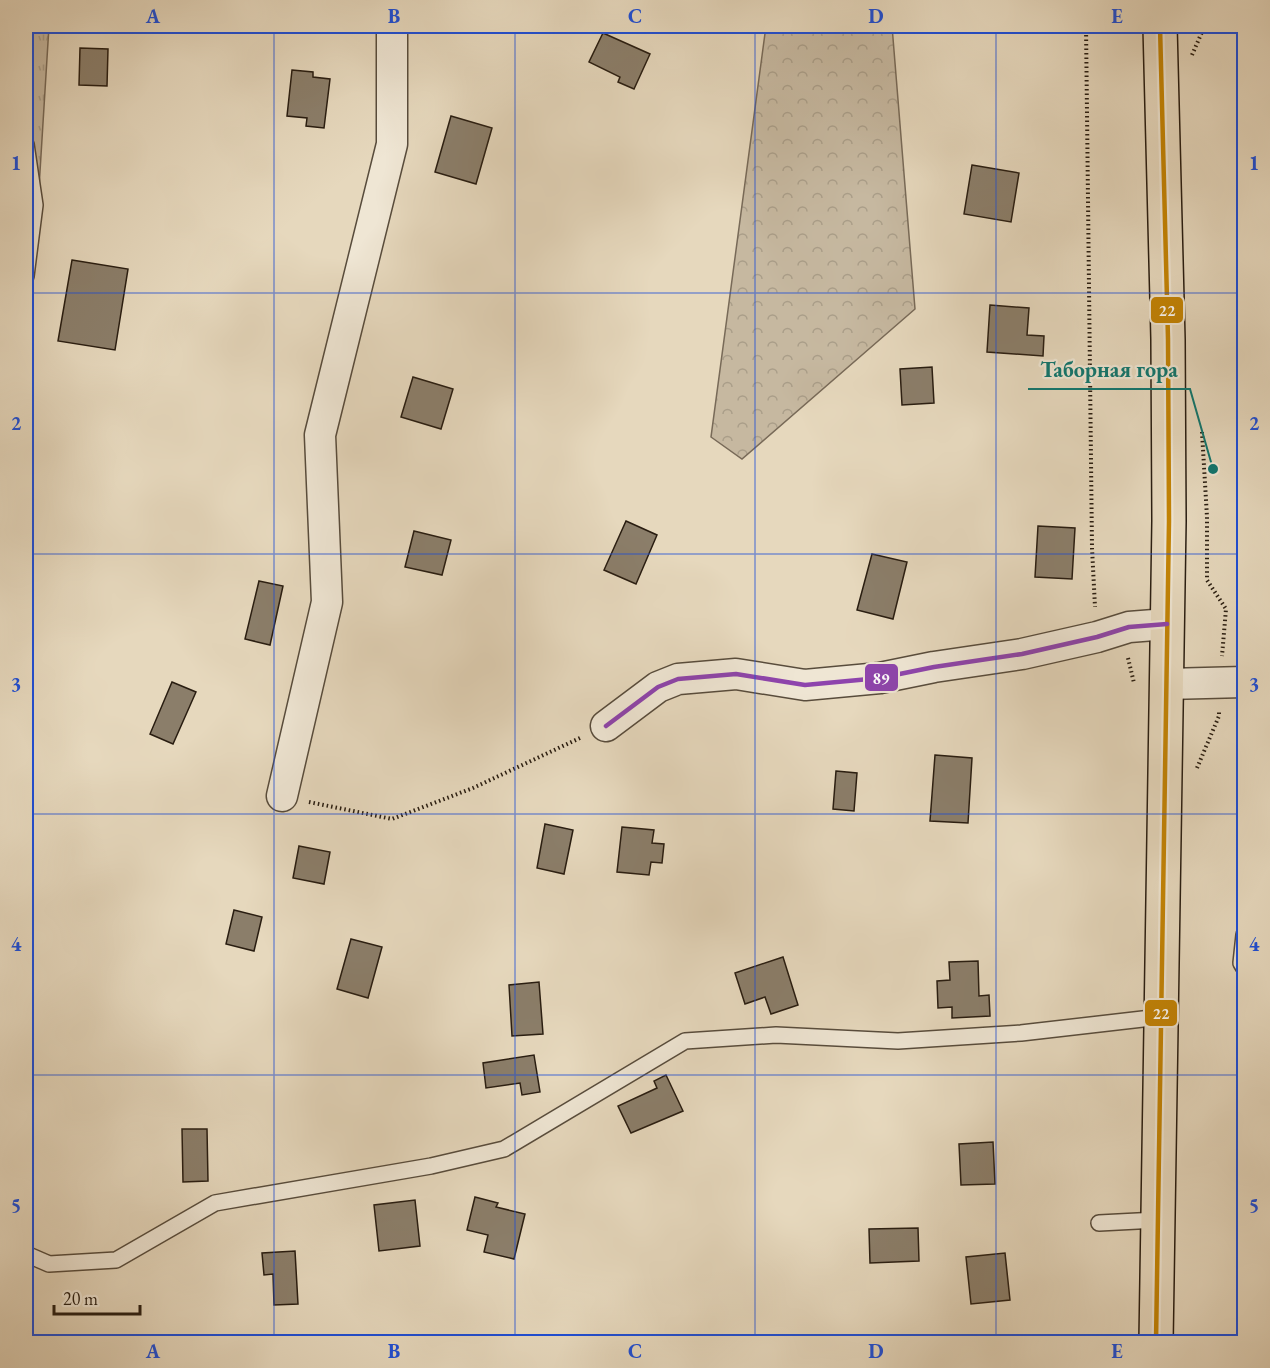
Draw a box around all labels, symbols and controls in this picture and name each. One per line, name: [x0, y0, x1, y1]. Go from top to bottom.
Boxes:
text: A: [145, 3, 161, 29]
text: B: [388, 3, 400, 29]
text: C: [628, 3, 642, 29]
text: D: [868, 3, 884, 29]
text: E: [1111, 3, 1123, 29]
text: 1: [11, 150, 21, 176]
text: 1: [1249, 150, 1259, 176]
line badge: 22: [1150, 296, 1184, 324]
text: 22: [1159, 300, 1176, 321]
callout: Таборная гора: [1028, 349, 1190, 389]
text: Таборная гора: [1040, 355, 1178, 384]
text: 2: [11, 410, 22, 436]
text: 2: [1249, 410, 1260, 436]
line badge: 89: [864, 663, 899, 692]
text: 89: [873, 668, 890, 689]
text: 3: [11, 671, 21, 697]
text: 3: [1249, 671, 1259, 697]
text: 4: [11, 931, 22, 957]
text: 4: [1249, 931, 1260, 957]
line badge: 22: [1144, 999, 1178, 1027]
text: 22: [1153, 1003, 1170, 1024]
text: 5: [11, 1192, 21, 1218]
text: 5: [1249, 1192, 1259, 1218]
scale bar: [54, 1278, 140, 1316]
text: 20 m: [63, 1287, 98, 1310]
text: A: [145, 1338, 161, 1364]
text: B: [388, 1338, 400, 1364]
text: C: [628, 1338, 642, 1364]
text: D: [868, 1338, 884, 1364]
text: E: [1111, 1338, 1123, 1364]

